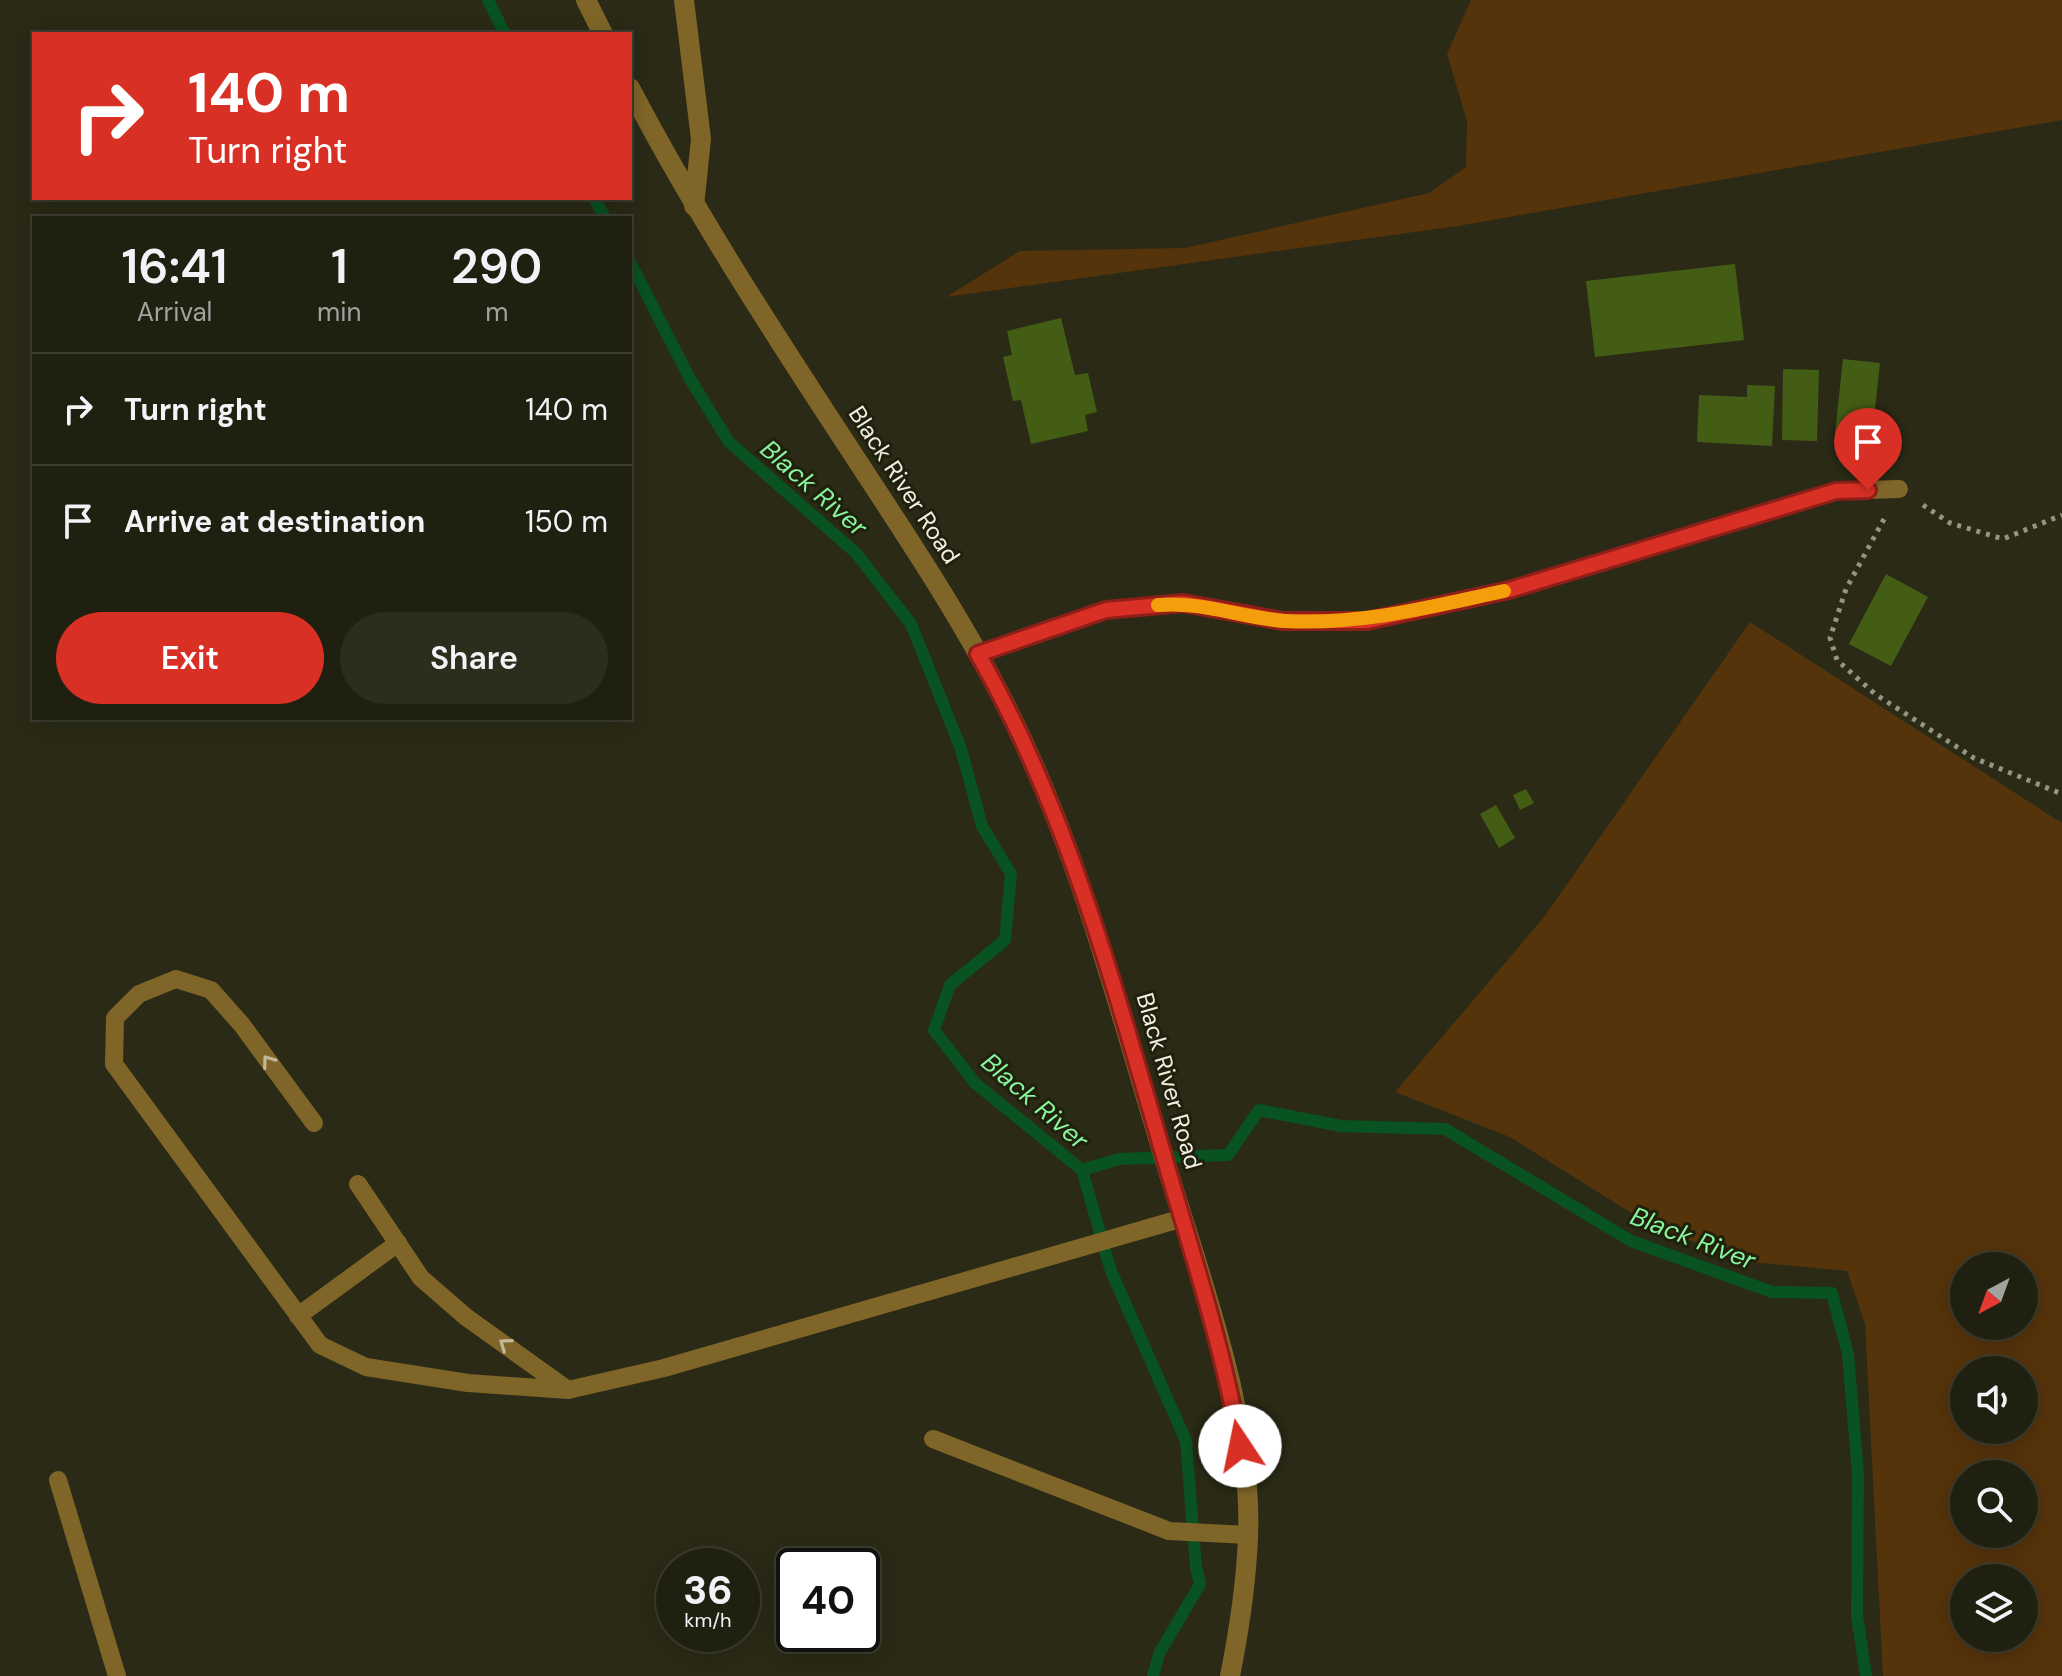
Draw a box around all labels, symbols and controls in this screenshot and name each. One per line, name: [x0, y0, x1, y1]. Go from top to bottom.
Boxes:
text: 140 m: [188, 56, 350, 129]
icon: right: [56, 64, 160, 168]
text: Turn right: [188, 127, 347, 174]
text: 16:41: [122, 235, 228, 298]
text: 1: [331, 235, 348, 298]
text: 290: [451, 235, 542, 298]
text: Arrival: [137, 295, 212, 329]
text: min: [317, 295, 361, 329]
text: m: [485, 295, 508, 329]
icon: right: [56, 387, 100, 431]
text: Turn right: [124, 390, 267, 429]
text: 140 m: [525, 390, 608, 429]
street label: Black River Road: [842, 400, 967, 569]
pin: [1834, 408, 1902, 490]
icon: arrive: [1846, 420, 1890, 464]
water label: Black River: [753, 432, 876, 545]
icon: arrive: [56, 499, 100, 543]
text: Arrive at destination: [124, 502, 425, 541]
text: 150 m: [525, 502, 608, 541]
button: Exit: [56, 612, 324, 704]
button: Share: [340, 612, 608, 704]
street label: Black River Road: [1130, 989, 1209, 1173]
water label: Black River: [974, 1045, 1097, 1158]
one-way arrow: [263, 1055, 277, 1069]
water label: Black River: [1626, 1199, 1762, 1278]
north arrow: [1950, 1252, 2038, 1340]
map controls: [1950, 1252, 2038, 1652]
one-way arrow: [500, 1339, 514, 1354]
button: sound: [1950, 1356, 2038, 1444]
position arrow: [1198, 1404, 1282, 1488]
button: search: [1950, 1460, 2038, 1548]
speed limit sign: 40: [776, 1548, 880, 1652]
text: 36: [683, 1564, 733, 1616]
button: layers: [1950, 1564, 2038, 1652]
text: km/h: [684, 1607, 732, 1633]

